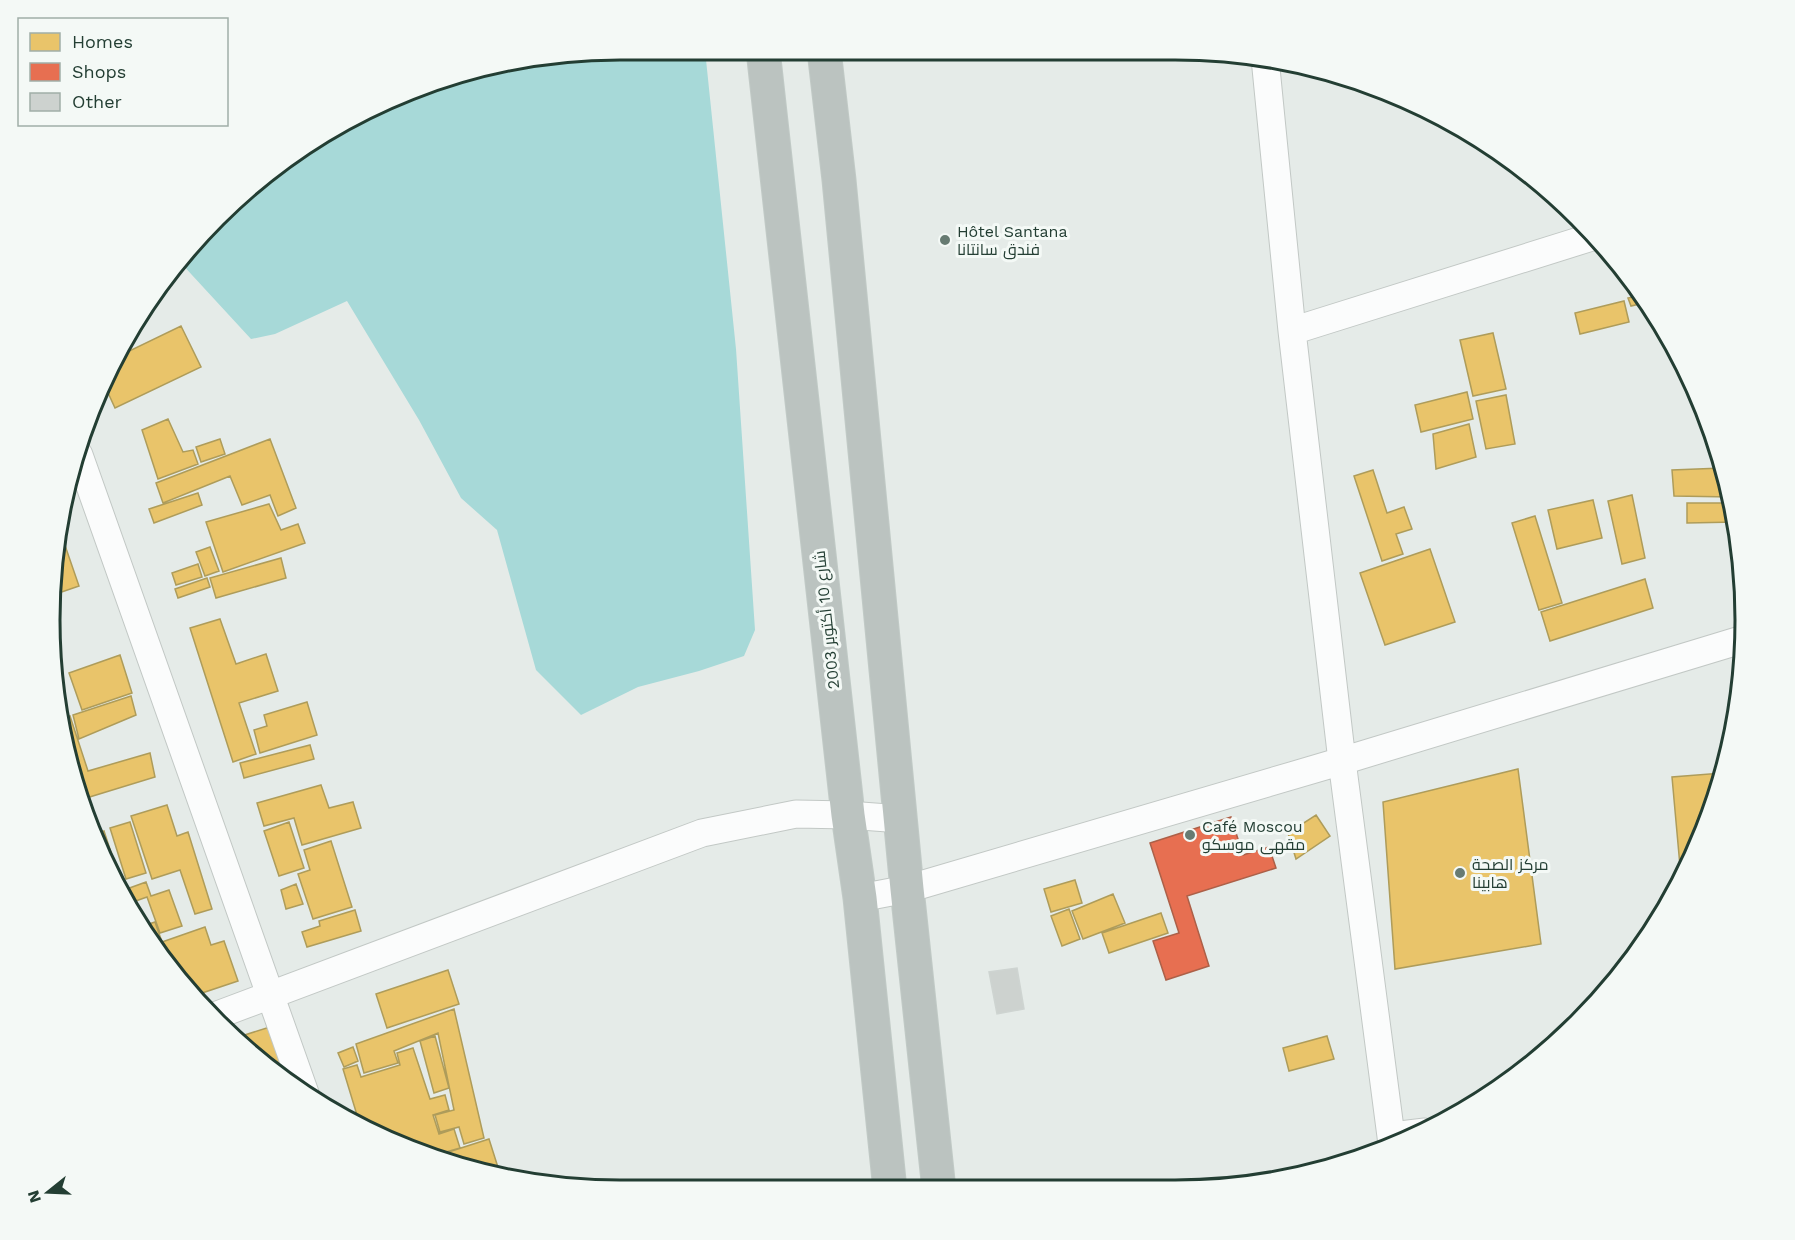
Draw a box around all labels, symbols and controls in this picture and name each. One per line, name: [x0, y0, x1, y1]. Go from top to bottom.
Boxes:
legend: [18, 18, 228, 126]
text: Homes: [72, 31, 133, 52]
text: Shops: [72, 61, 126, 82]
text: Other: [72, 91, 122, 112]
place label: Hôtel Santana فندق سانتانا: [957, 222, 1067, 260]
marker: Hôtel Santana فندق سانتانا: [938, 233, 952, 247]
street label: شارع 10 أكتوبر 2003: [810, 550, 845, 690]
place label: Café Moscou مقهى موسكو: [1202, 817, 1305, 855]
marker: Café Moscou مقهى موسكو: [1183, 828, 1197, 842]
place label: مركز الصحة هابينا: [1472, 855, 1549, 892]
marker: مركز الصحة هابينا: [1453, 866, 1467, 880]
north arrow: [18, 1162, 78, 1222]
text: N: [23, 1188, 45, 1205]

